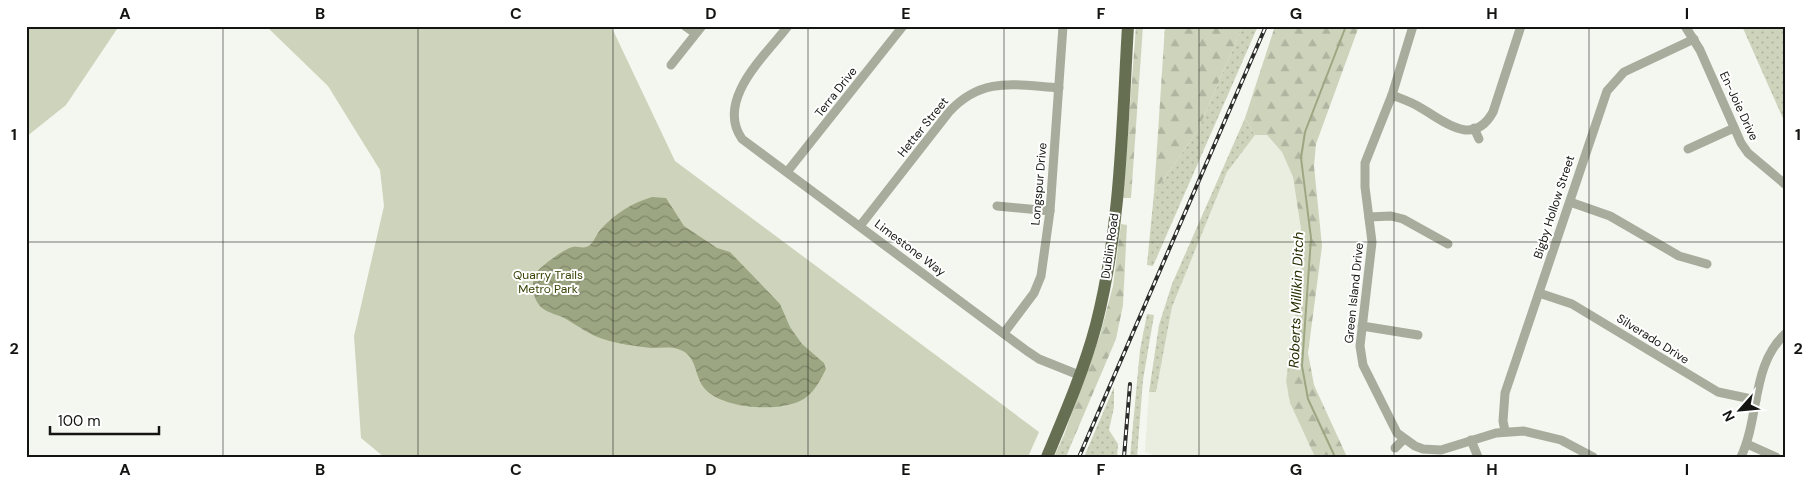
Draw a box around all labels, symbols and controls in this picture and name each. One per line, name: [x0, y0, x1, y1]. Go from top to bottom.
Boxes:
text: A: [119, 3, 131, 24]
text: B: [315, 3, 325, 24]
text: C: [510, 3, 522, 24]
text: D: [705, 3, 717, 24]
text: E: [901, 3, 911, 24]
text: F: [1097, 3, 1106, 24]
text: G: [1290, 3, 1302, 24]
text: H: [1486, 3, 1498, 24]
text: I: [1685, 3, 1689, 24]
street label: Terra Drive: [811, 63, 861, 120]
street label: En-Joie Drive: [1716, 69, 1762, 143]
street label: Hetter Street: [894, 94, 952, 160]
text: 1: [11, 124, 17, 145]
text: 1: [1795, 124, 1801, 145]
street label: Longspur Drive: [1027, 142, 1051, 226]
street label: Bigby Hollow Street: [1530, 153, 1578, 261]
street label: Dublin Road: [1097, 212, 1123, 280]
street label: Limestone Way: [871, 216, 949, 280]
water label: Roberts Millikin Ditch: [1285, 232, 1307, 368]
street label: Green Island Drive: [1341, 242, 1367, 344]
park label: Quarry Trails Metro Park: [513, 267, 583, 297]
street label: Silverado Drive: [1614, 310, 1692, 368]
text: 2: [9, 338, 19, 359]
text: 2: [1793, 338, 1803, 359]
north arrow: [1714, 386, 1764, 436]
scale bar: [50, 403, 159, 435]
text: N: [1718, 407, 1739, 425]
text: 100 m: [58, 411, 101, 431]
text: A: [119, 459, 131, 480]
text: B: [315, 459, 325, 480]
text: C: [510, 459, 522, 480]
text: D: [705, 459, 717, 480]
text: E: [901, 459, 911, 480]
text: F: [1097, 459, 1106, 480]
text: G: [1290, 459, 1302, 480]
text: H: [1486, 459, 1498, 480]
text: I: [1685, 459, 1689, 480]

